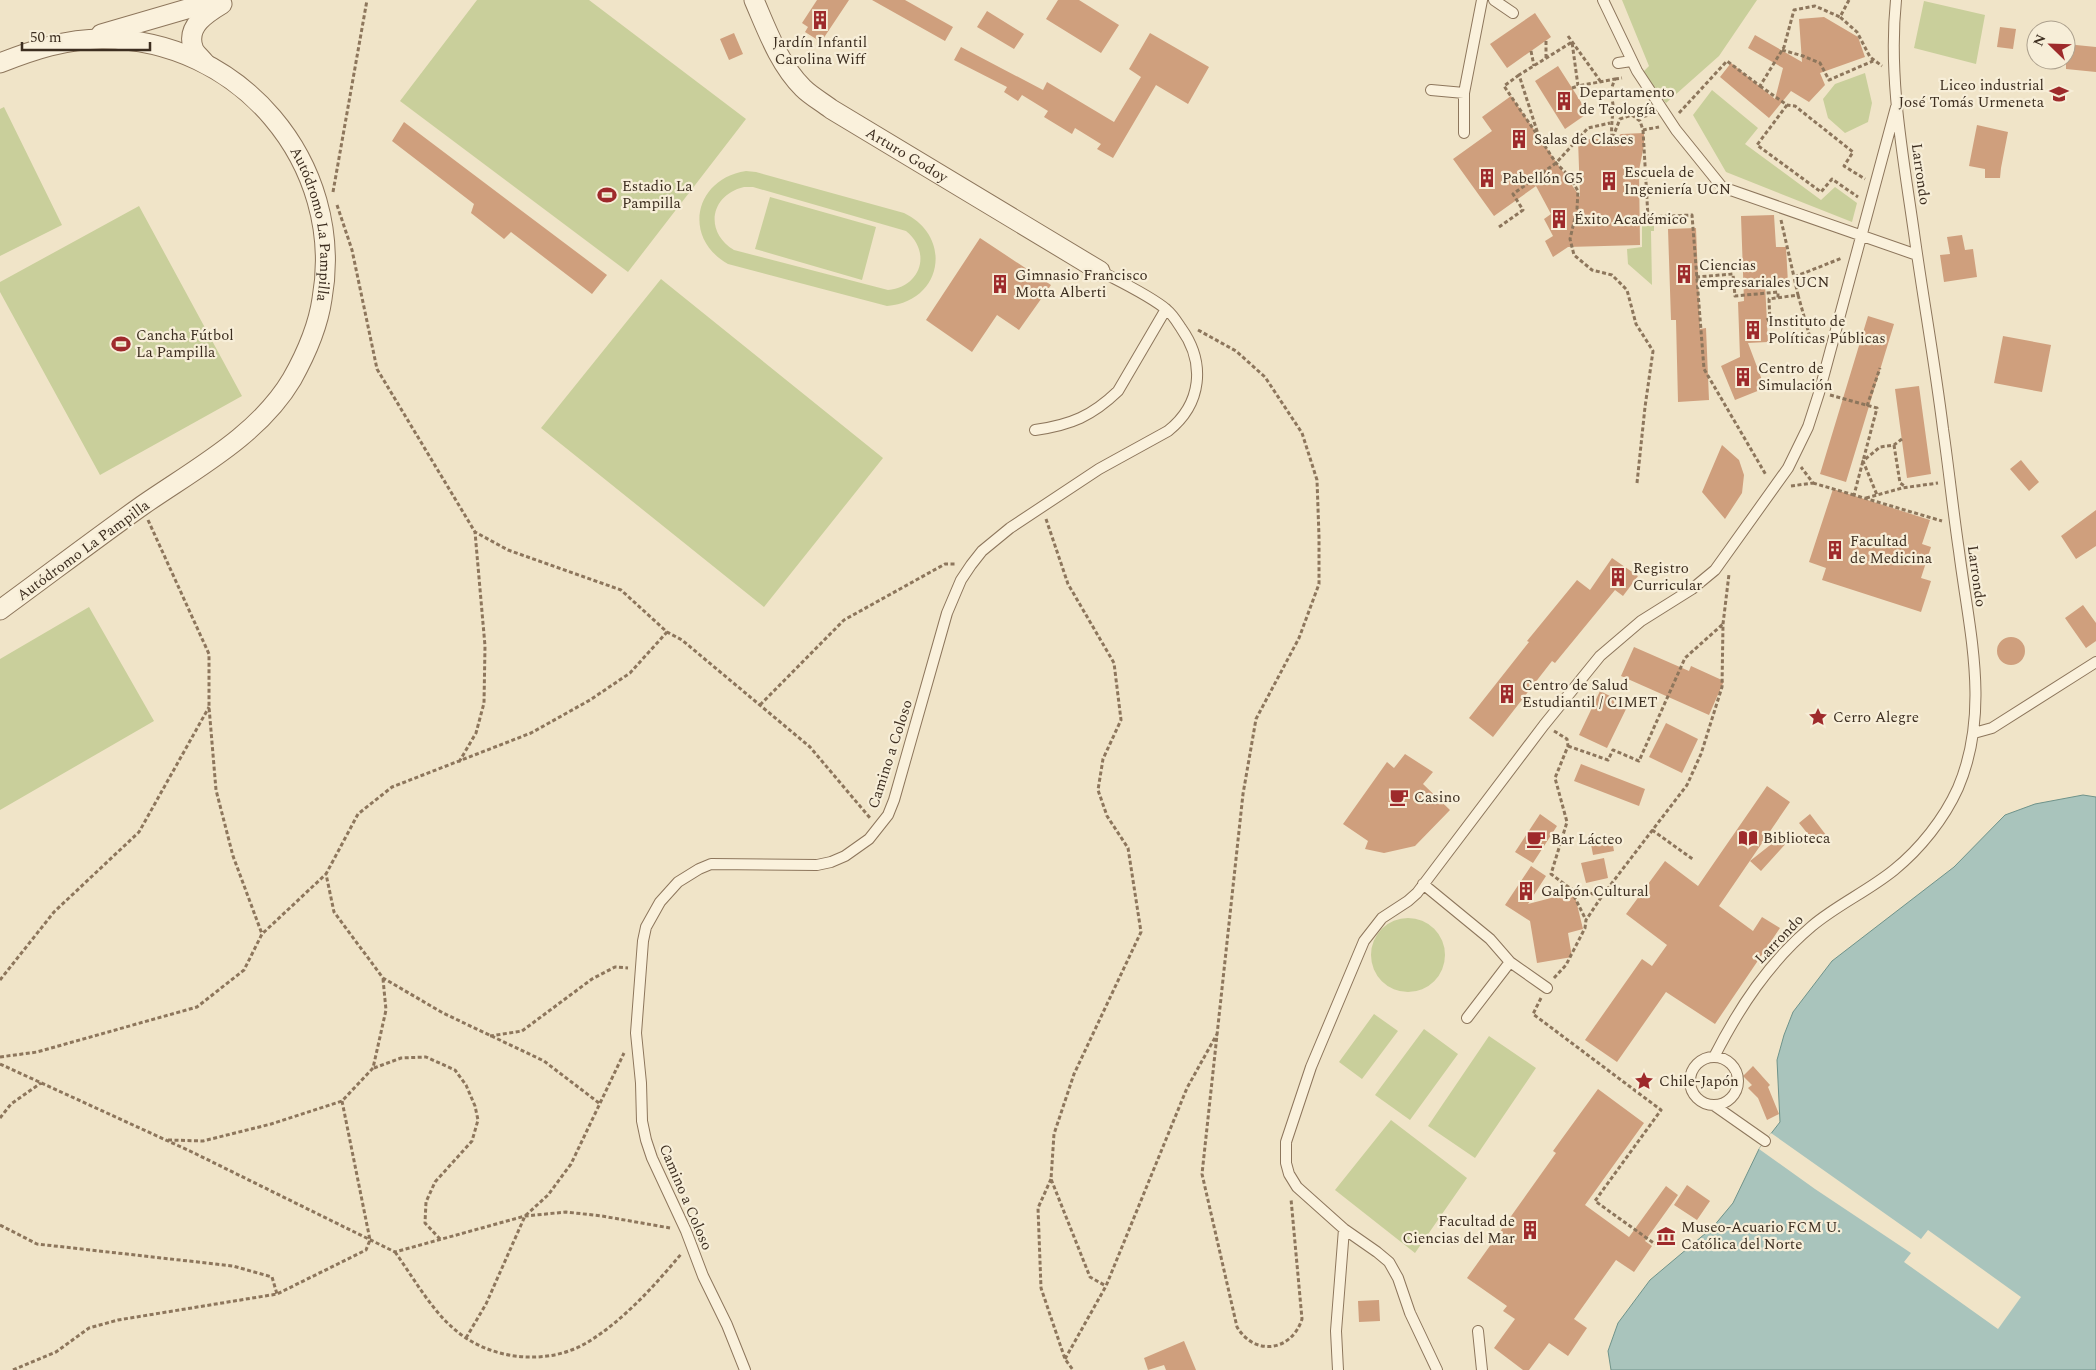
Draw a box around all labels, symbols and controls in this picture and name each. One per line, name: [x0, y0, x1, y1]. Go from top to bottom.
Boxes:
building icon: Jardín Infantil Carolina Wiff: [809, 9, 831, 31]
scale bar: [22, 20, 150, 52]
north arrow: [2026, 20, 2076, 70]
text: 50 m: [30, 26, 62, 49]
place label: Jardín Infantil Carolina Wiff: [773, 31, 867, 71]
text: N: [2028, 31, 2051, 49]
place label: Liceo industrial José Tomás Urmeneta: [1898, 74, 2045, 114]
place label: Departamento de Teología: [1579, 81, 1675, 121]
school or university icon: Liceo industrial José Tomás Urmeneta: [2048, 83, 2070, 105]
building icon: Departamento de Teología: [1553, 90, 1575, 112]
street label: Arturo Godoy: [861, 121, 953, 189]
building icon: Salas de Clases: [1508, 128, 1530, 150]
place label: Salas de Clases: [1534, 128, 1634, 151]
street label: Autódromo La Pampilla: [284, 142, 336, 304]
street label: Larrondo: [1905, 142, 1936, 206]
place label: Escuela de Ingeniería UCN: [1624, 161, 1731, 201]
building icon: Pabellón G5: [1476, 167, 1498, 189]
place label: Pabellón G5: [1502, 167, 1583, 190]
building icon: Escuela de Ingeniería UCN: [1598, 170, 1620, 192]
place label: Estadio La Pampilla: [622, 175, 693, 215]
sports icon: Estadio La Pampilla: [596, 184, 618, 206]
building icon: Éxito Académico: [1548, 208, 1570, 230]
place label: Éxito Académico: [1574, 208, 1687, 231]
place label: Ciencias empresariales UCN: [1699, 254, 1829, 294]
building icon: Ciencias empresariales UCN: [1673, 263, 1695, 285]
place label: Gimnasio Francisco Motta Alberti: [1015, 264, 1148, 304]
building icon: Gimnasio Francisco Motta Alberti: [989, 273, 1011, 295]
place label: Instituto de Políticas Públicas: [1768, 310, 1886, 350]
building icon: Instituto de Políticas Públicas: [1742, 319, 1764, 341]
place label: Cancha Fútbol La Pampilla: [136, 324, 234, 364]
sports icon: Cancha Fútbol La Pampilla: [110, 333, 132, 355]
place label: Centro de Simulación: [1758, 357, 1833, 397]
building icon: Centro de Simulación: [1732, 366, 1754, 388]
street label: Autódromo La Pampilla: [12, 494, 155, 607]
place label: Facultad de Medicina: [1850, 530, 1933, 570]
building icon: Facultad de Medicina: [1824, 539, 1846, 561]
street label: Larrondo: [1961, 544, 1992, 608]
place label: Registro Curricular: [1633, 557, 1702, 597]
building icon: Registro Curricular: [1607, 566, 1629, 588]
place label: Centro de Salud Estudiantil / CIMET: [1522, 674, 1658, 714]
building icon: Centro de Salud Estudiantil / CIMET: [1496, 683, 1518, 705]
street label: Camino a Coloso: [862, 697, 919, 812]
place icon: Cerro Alegre: [1807, 706, 1829, 728]
place label: Cerro Alegre: [1833, 706, 1919, 729]
cafe icon: Casino: [1388, 786, 1410, 808]
place label: Casino: [1414, 786, 1460, 809]
library icon: Biblioteca: [1737, 827, 1759, 849]
place label: Biblioteca: [1763, 827, 1831, 850]
cafe icon: Bar Lácteo: [1525, 828, 1547, 850]
place label: Bar Lácteo: [1551, 828, 1623, 851]
building icon: Galpón Cultural: [1515, 880, 1537, 902]
place label: Galpón Cultural: [1541, 880, 1649, 903]
street label: Larrondo: [1750, 909, 1809, 970]
place icon: Chile-Japón: [1633, 1070, 1655, 1092]
place label: Chile-Japón: [1659, 1070, 1739, 1093]
street label: Camino a Coloso: [653, 1140, 718, 1254]
place label: Facultad de Ciencias del Mar: [1402, 1210, 1515, 1250]
place label: Museo-Acuario FCM U. Católica del Norte: [1681, 1216, 1841, 1256]
building icon: Facultad de Ciencias del Mar: [1519, 1219, 1541, 1241]
museum icon: Museo-Acuario FCM U. Católica del Norte: [1655, 1225, 1677, 1247]

